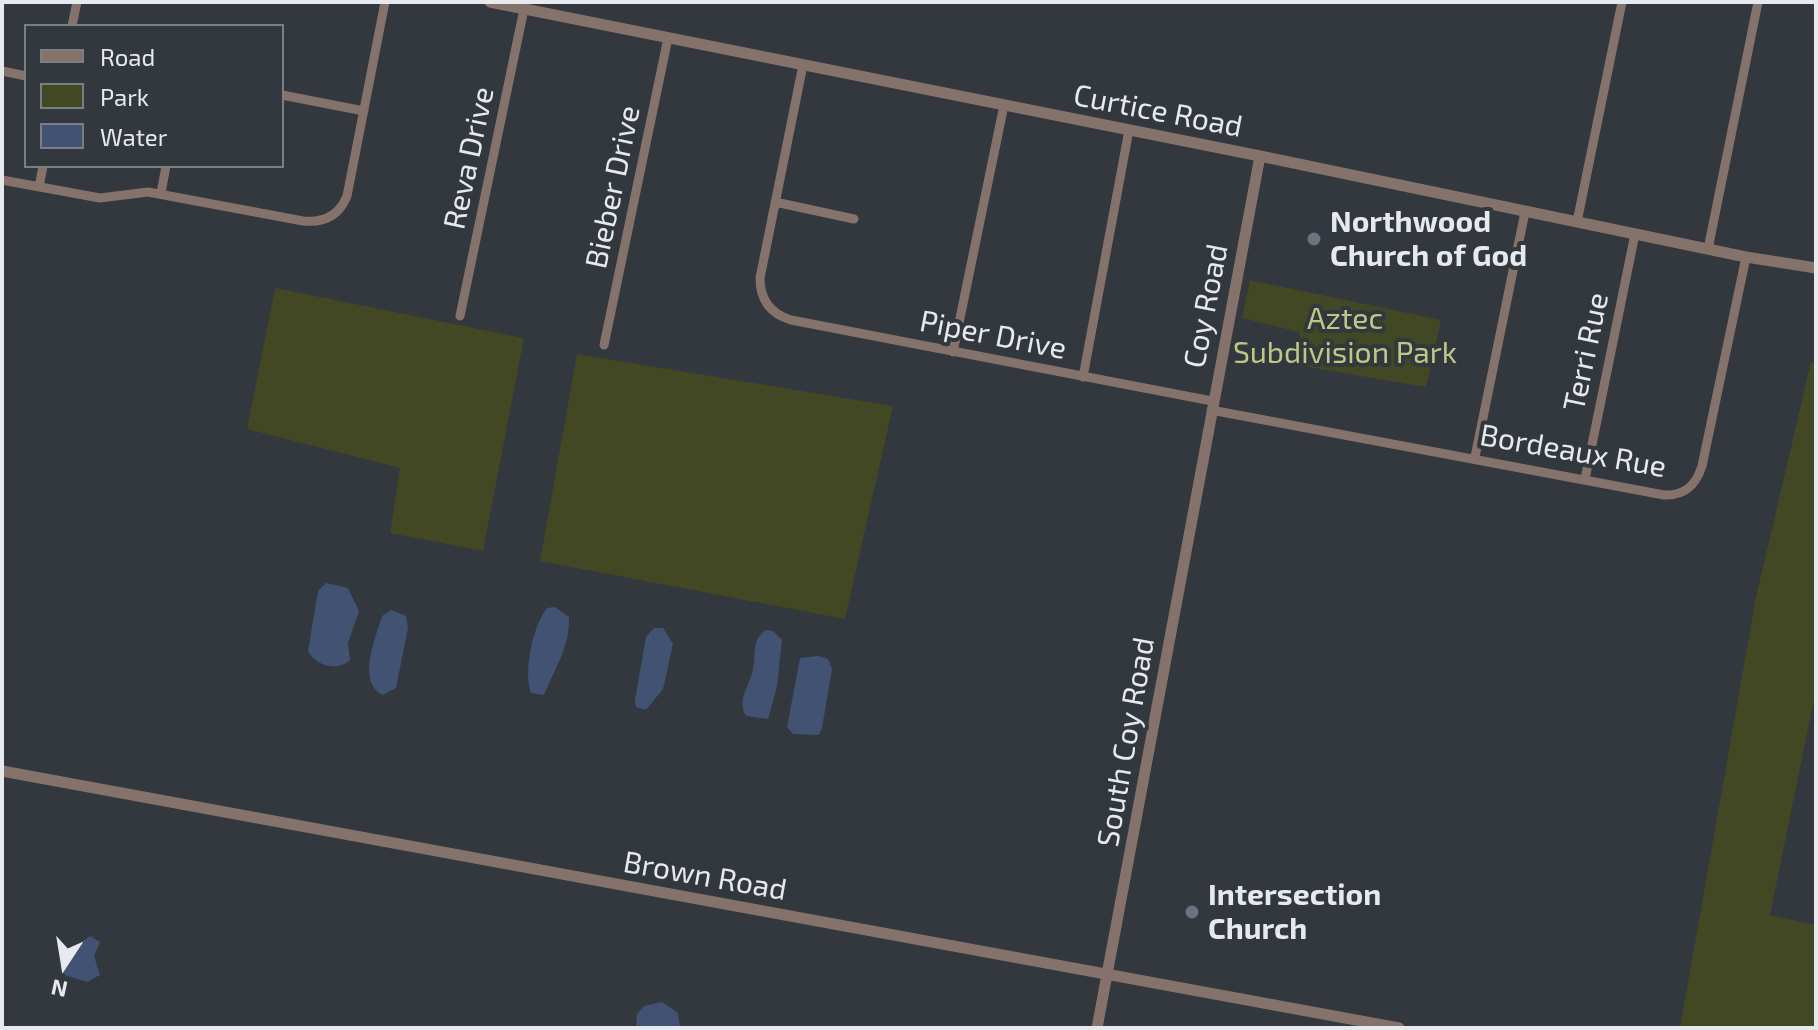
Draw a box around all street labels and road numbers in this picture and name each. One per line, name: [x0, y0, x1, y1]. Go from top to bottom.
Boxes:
street label: Curtice Road: [1070, 77, 1246, 145]
street label: Reva Drive: [436, 84, 502, 232]
street label: Bieber Drive: [578, 102, 648, 272]
street label: Coy Road: [1176, 241, 1236, 371]
street label: Terri Rue: [1556, 290, 1616, 414]
street label: Piper Drive: [917, 303, 1069, 367]
street label: Bordeaux Rue: [1477, 417, 1669, 485]
street label: South Coy Road: [1090, 634, 1162, 850]
street label: Brown Road: [621, 844, 789, 908]

